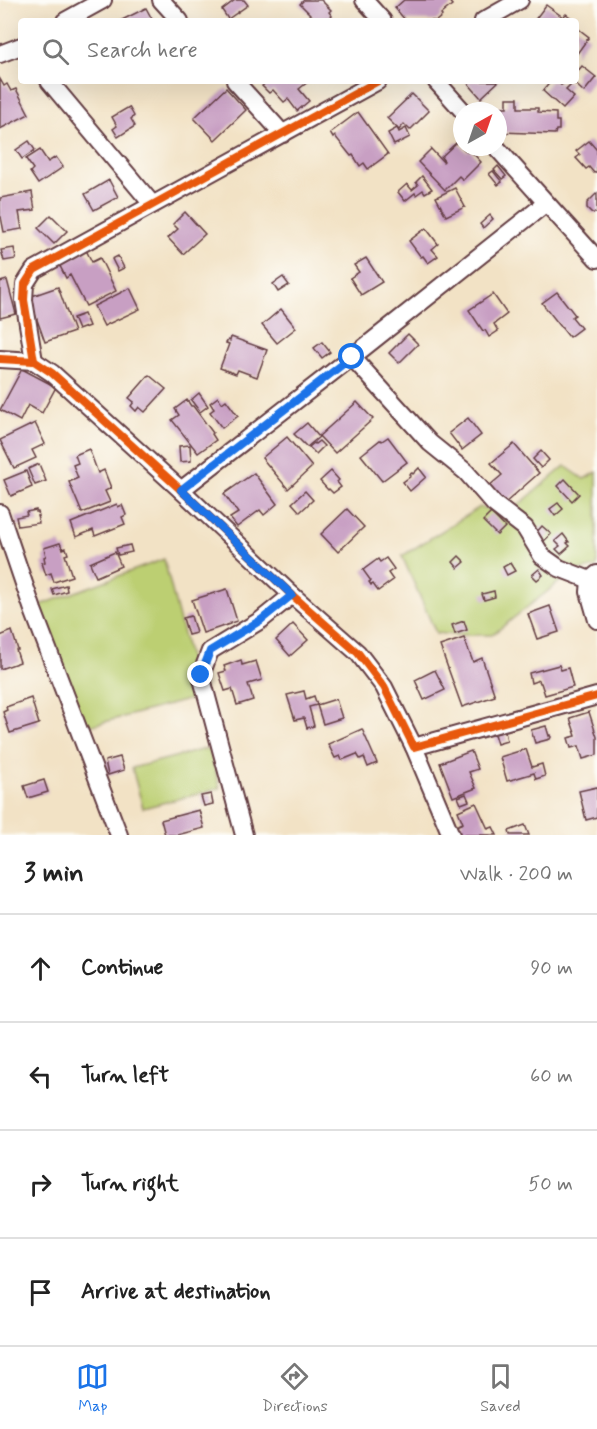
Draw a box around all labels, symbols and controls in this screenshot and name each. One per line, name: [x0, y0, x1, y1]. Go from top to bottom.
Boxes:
search box: [18, 18, 579, 84]
icon: search: [39, 35, 72, 68]
text: Search here: [87, 37, 198, 65]
north arrow: [453, 102, 507, 156]
route start: [338, 343, 364, 369]
route end: [187, 661, 213, 687]
text: 3 min: [24, 857, 84, 891]
text: Walk · 200 m: [460, 861, 573, 888]
icon: ahead: [24, 952, 57, 985]
text: Continue: [81, 954, 163, 982]
text: 90 m: [530, 955, 573, 982]
icon: left: [24, 1060, 57, 1093]
text: Turn left: [81, 1062, 169, 1090]
text: 60 m: [530, 1063, 573, 1090]
icon: right: [24, 1168, 57, 1201]
text: Turn right: [81, 1170, 179, 1198]
text: 50 m: [528, 1171, 573, 1198]
icon: arrive: [24, 1276, 57, 1309]
text: Arrive at destination: [81, 1278, 271, 1306]
tab: Map: [76, 1360, 109, 1417]
tab: Directions: [262, 1360, 328, 1417]
tab: Saved: [480, 1360, 521, 1417]

